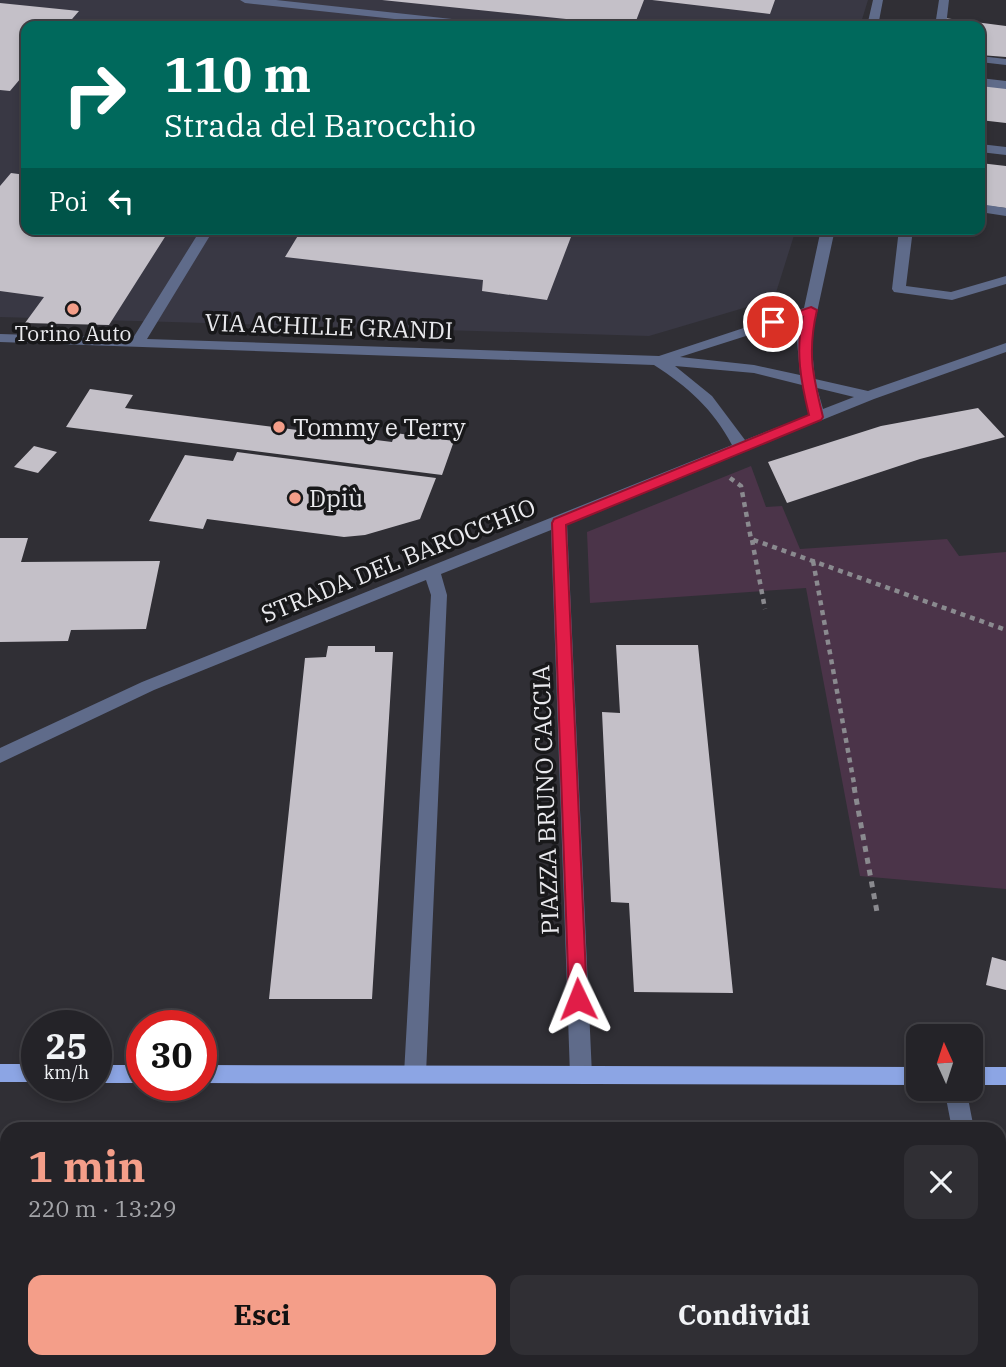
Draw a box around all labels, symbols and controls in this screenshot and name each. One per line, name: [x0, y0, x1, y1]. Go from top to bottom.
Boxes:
text: 110 m: [164, 42, 311, 105]
icon: right: [49, 49, 140, 140]
text: Strada del Barocchio: [164, 104, 476, 146]
icon: left: [102, 182, 140, 220]
text: Poi: [49, 184, 88, 218]
pin: [743, 292, 803, 352]
marker: Torino Auto: [65, 301, 81, 317]
icon: arrive: [754, 303, 792, 341]
street label: VIA ACHILLE GRANDI: [204, 306, 454, 346]
place label: Torino Auto: [15, 319, 131, 347]
place label: Tommy e Terry: [293, 411, 466, 443]
marker: Tommy e Terry: [271, 419, 287, 435]
place label: Dpiù: [309, 482, 363, 514]
street label: STRADA DEL BAROCCHIO: [256, 490, 540, 630]
marker: Dpiù: [287, 490, 303, 506]
street label: PIAZZA BRUNO CACCIA: [524, 664, 566, 935]
position arrow: [541, 962, 615, 1036]
speed limit sign: 30: [126, 1010, 217, 1101]
text: 25: [45, 1023, 88, 1069]
north arrow: [906, 1024, 984, 1101]
map controls: [906, 1024, 983, 1101]
text: km/h: [44, 1061, 89, 1084]
text: 1 min: [28, 1139, 146, 1194]
button: close: [904, 1145, 978, 1219]
text: 220 m · 13:29: [28, 1193, 177, 1223]
button: Esci: [28, 1275, 496, 1355]
button: Condividi: [510, 1275, 978, 1355]

